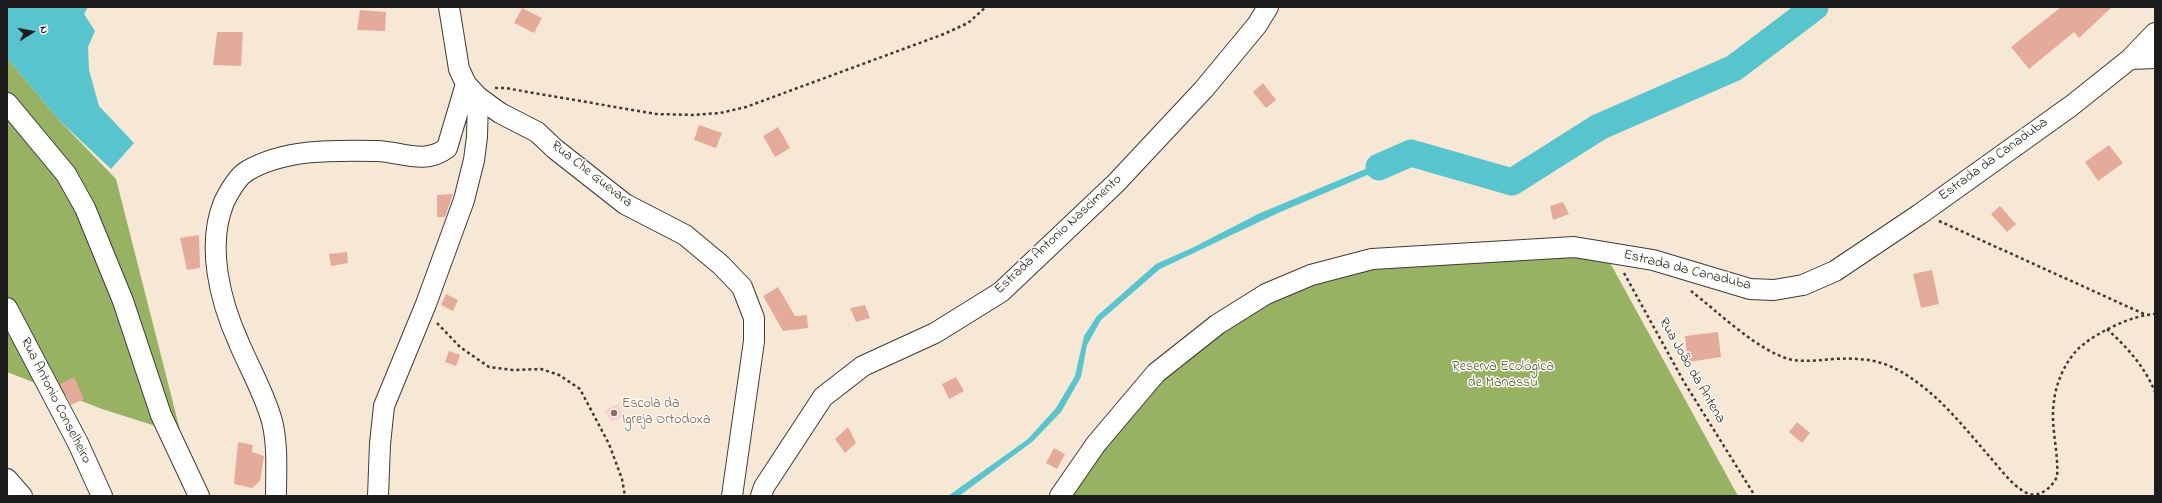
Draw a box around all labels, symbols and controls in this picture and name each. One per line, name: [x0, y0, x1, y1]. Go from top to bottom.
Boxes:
north arrow: [12, 12, 52, 52]
text: N: [35, 25, 52, 35]
street label: Estrada da Canaduba: [1936, 115, 2052, 205]
street label: Rua Che Guevara: [547, 138, 635, 212]
street label: Estrada Antonio Nascimento: [992, 172, 1126, 298]
street label: Estrada da Canaduba: [1622, 247, 1752, 295]
street label: Rua João da Antena: [1654, 315, 1728, 427]
street label: Rua Antonio Conselheiro: [16, 335, 94, 467]
park label: Reserva Ecológica de Manassu: [1452, 360, 1554, 392]
place label: Escola da Igreja Ortodoxa: [622, 397, 711, 430]
marker: Escola da Igreja Ortodoxa: [609, 408, 619, 418]

